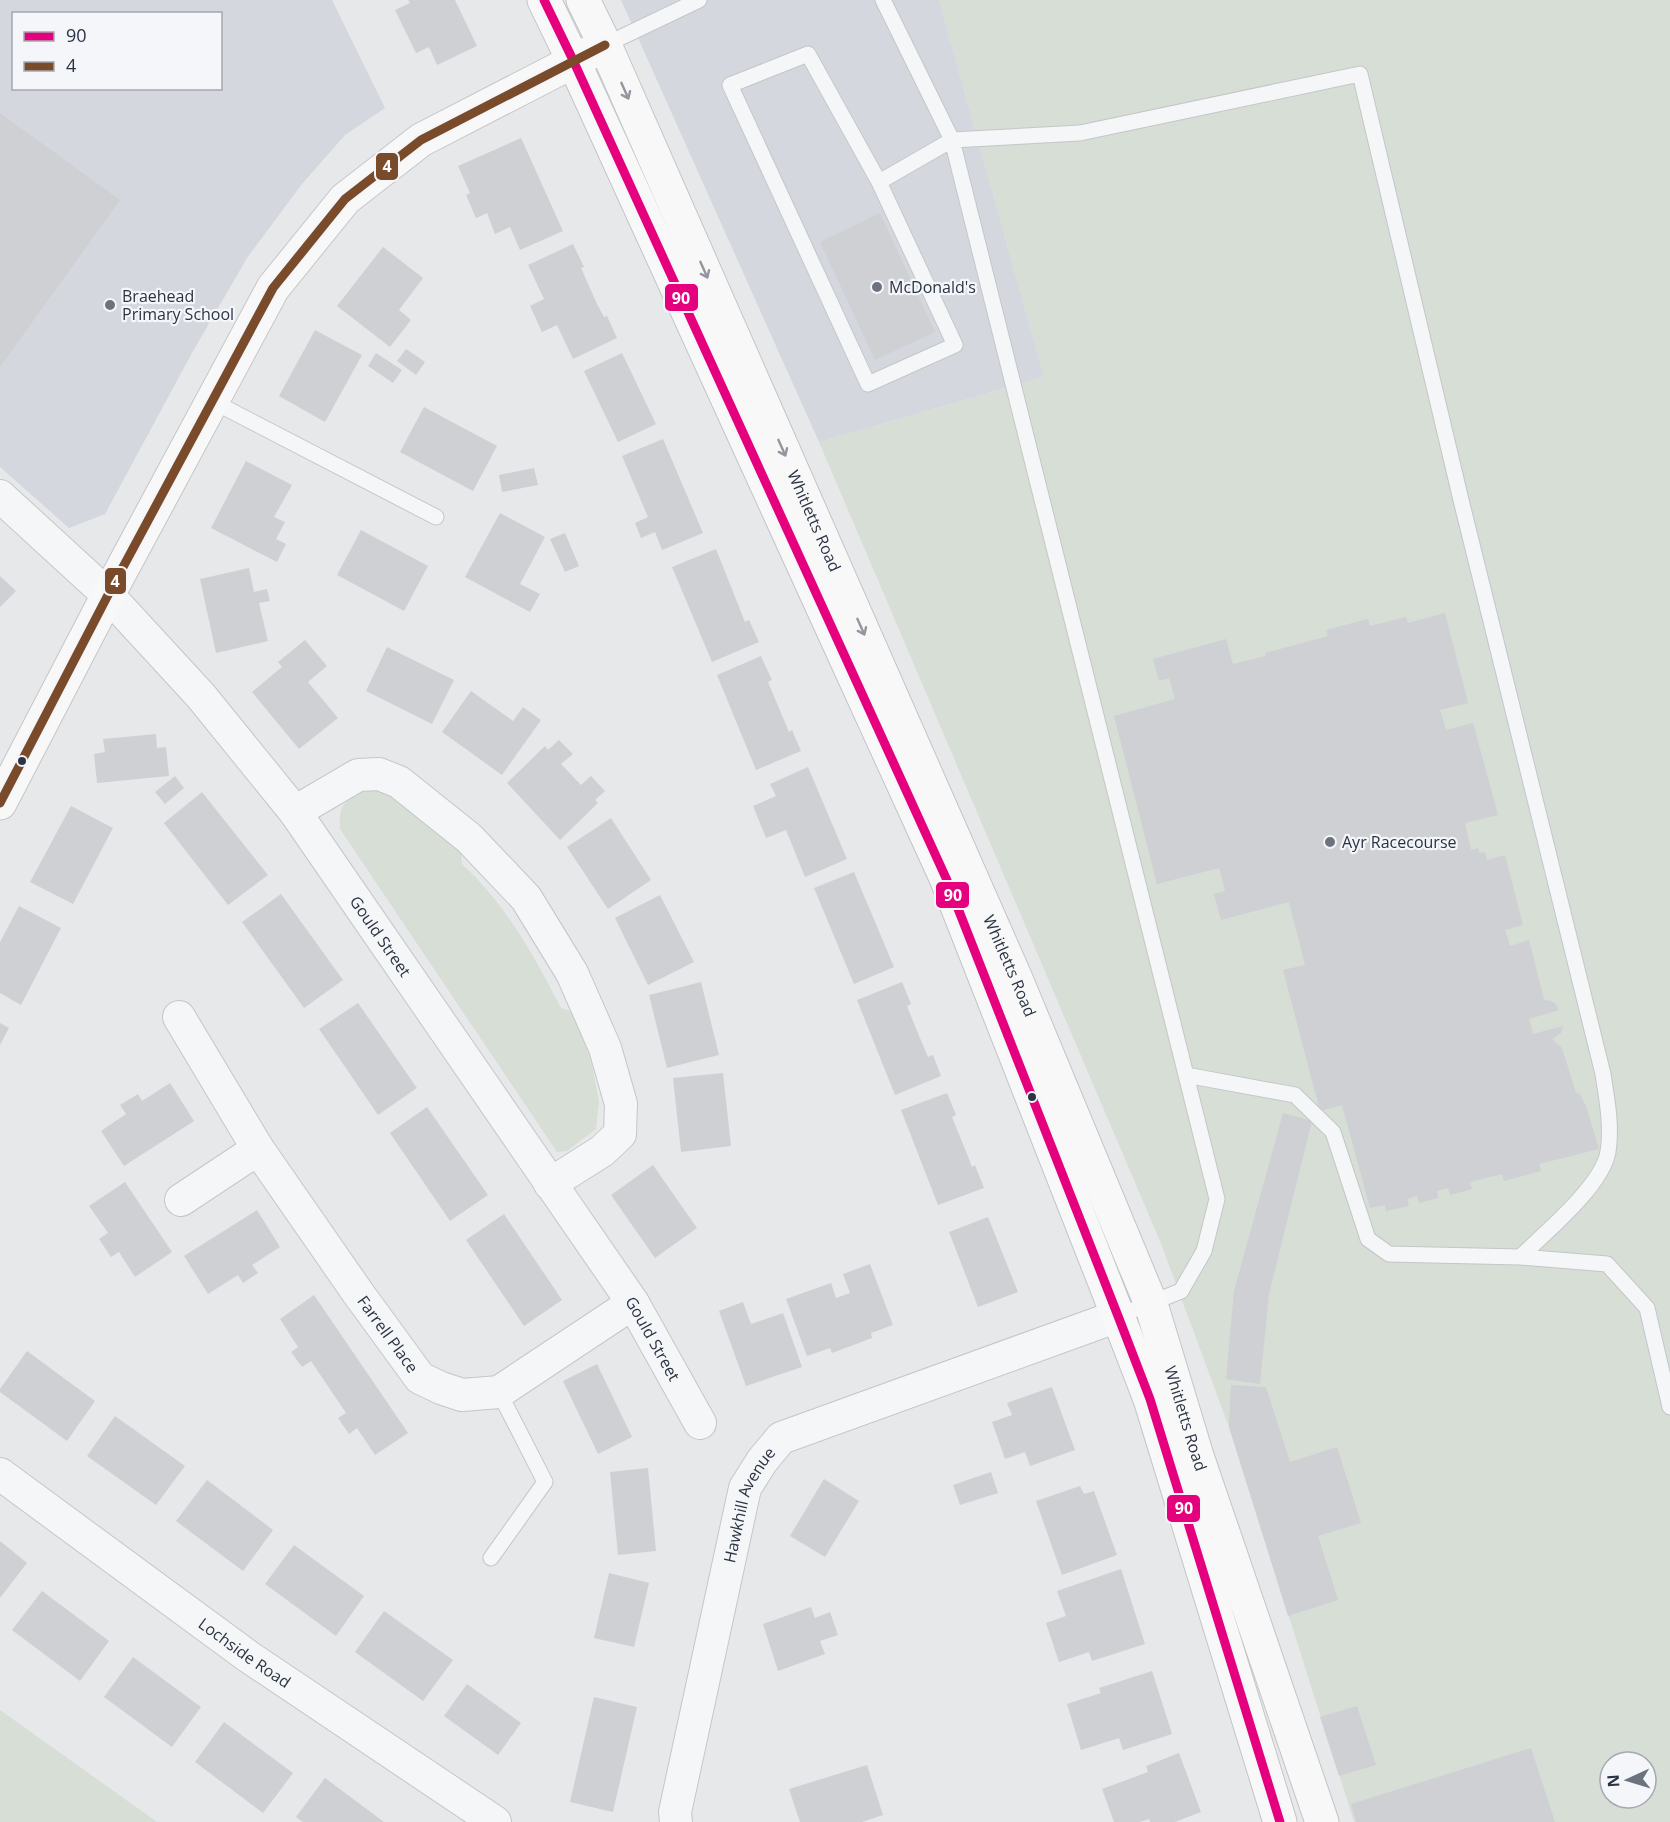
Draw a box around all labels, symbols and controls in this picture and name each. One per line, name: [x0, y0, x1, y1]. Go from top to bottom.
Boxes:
legend: [12, 12, 222, 90]
text: 90: [66, 23, 87, 47]
text: 4: [66, 53, 76, 77]
one-way arrow: [620, 82, 632, 100]
line badge: 4: [375, 152, 399, 181]
text: 4: [382, 155, 392, 177]
one-way arrow: [699, 260, 710, 278]
place label: McDonald's: [889, 276, 976, 298]
marker: McDonald's: [870, 280, 884, 294]
line badge: 90: [664, 283, 699, 312]
place label: Braehead Primary School: [122, 285, 234, 325]
text: 90: [672, 287, 690, 309]
marker: Braehead Primary School: [103, 298, 117, 312]
one-way arrow: [777, 439, 789, 457]
street label: Whitletts Road: [782, 467, 846, 575]
line badge: 4: [104, 567, 127, 595]
text: 4: [110, 570, 120, 592]
one-way arrow: [856, 617, 867, 635]
unlabelled marker: [16, 755, 28, 767]
place label: Ayr Racecourse: [1342, 831, 1457, 853]
marker: Ayr Racecourse: [1323, 835, 1337, 849]
line badge: 90: [935, 881, 970, 909]
text: 90: [944, 884, 962, 906]
street label: Gould Street: [345, 891, 416, 981]
street label: Whitletts Road: [978, 912, 1041, 1020]
unlabelled marker: [1026, 1091, 1038, 1103]
street label: Farrell Place: [352, 1291, 424, 1377]
street label: Gould Street: [620, 1292, 685, 1385]
street label: Whitletts Road: [1159, 1363, 1212, 1474]
street label: Hawkhill Avenue: [718, 1442, 780, 1565]
line badge: 90: [1166, 1494, 1201, 1523]
text: 90: [1175, 1497, 1193, 1519]
street label: Lochside Road: [194, 1613, 295, 1693]
north arrow: [1598, 1750, 1658, 1810]
text: N: [1602, 1774, 1624, 1788]

